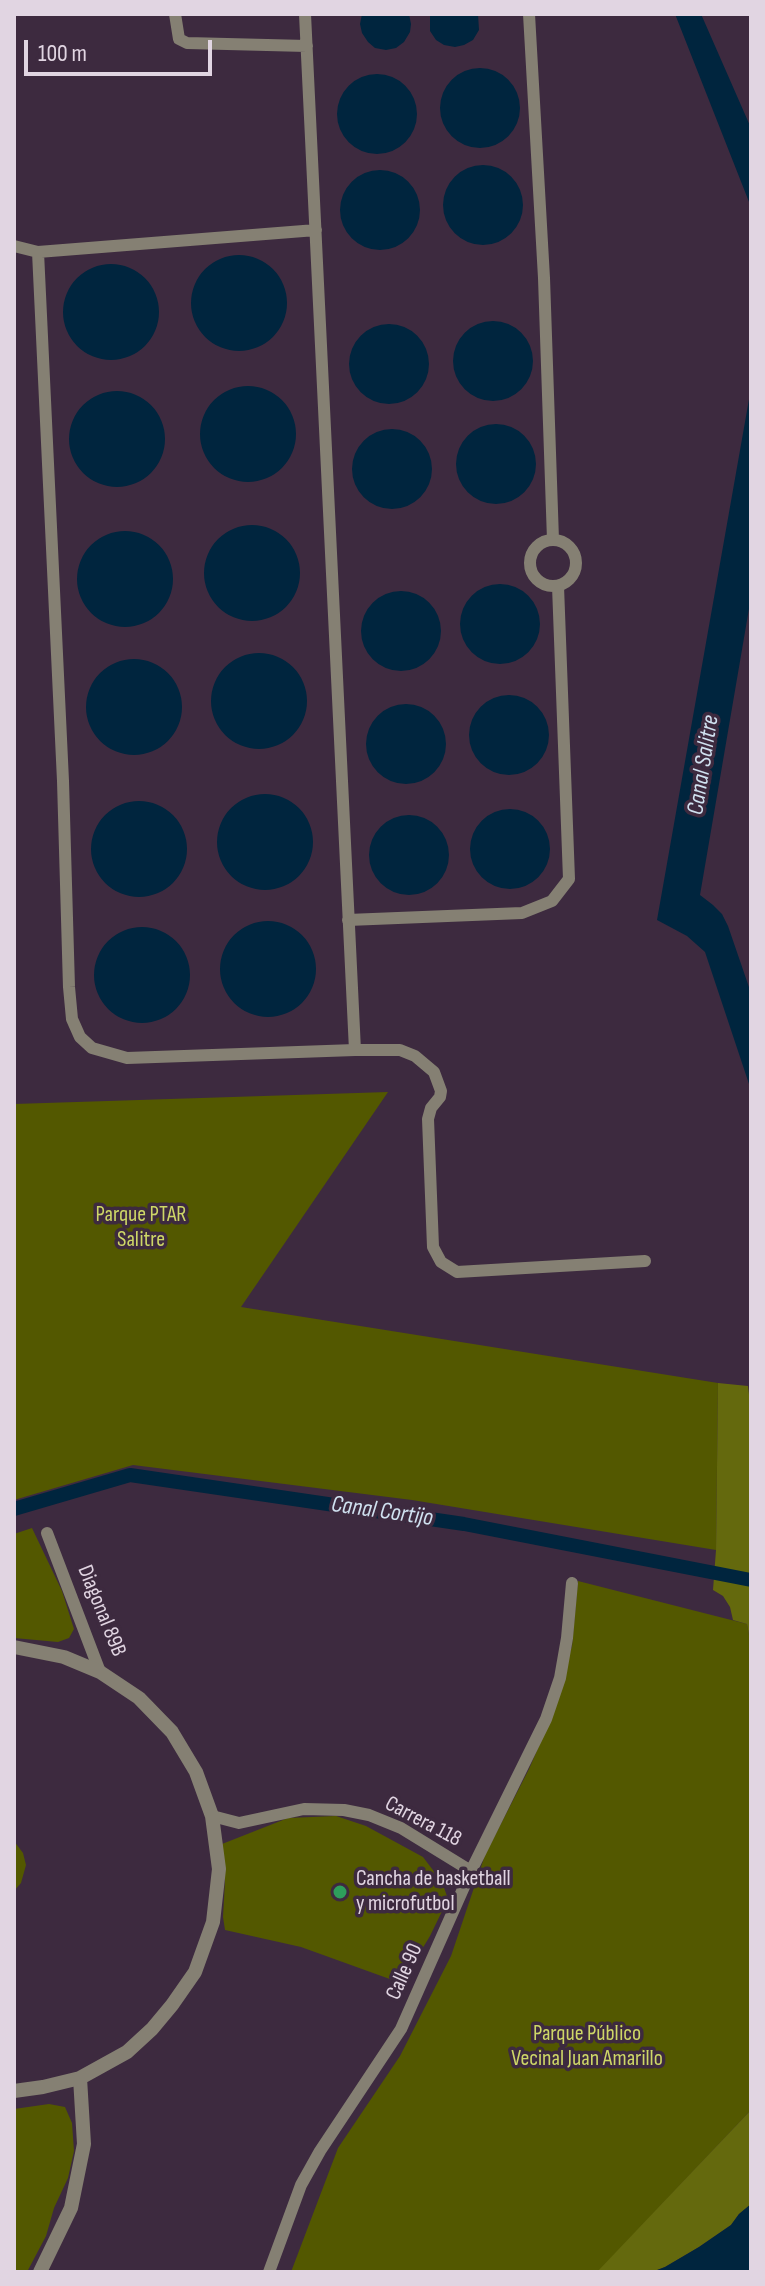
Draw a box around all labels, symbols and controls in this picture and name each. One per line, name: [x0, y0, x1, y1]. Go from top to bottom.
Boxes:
scale bar: [28, 24, 216, 74]
text: 100 m: [38, 39, 87, 68]
water label: Canal Salitre: [682, 713, 726, 817]
park label: Parque PTAR Salitre: [95, 1202, 187, 1254]
water label: Canal Cortijo: [329, 1491, 435, 1533]
street label: Diagonal 89B: [71, 1562, 131, 1660]
street label: Carrera 118: [380, 1791, 466, 1853]
place label: Cancha de basketball y microfutbol: [356, 1866, 511, 1918]
marker: Cancha de basketball y microfutbol: [331, 1883, 349, 1901]
street label: Calle 90: [381, 1940, 429, 2004]
park label: Parque Público Vecinal Juan Amarillo: [511, 2021, 663, 2072]

